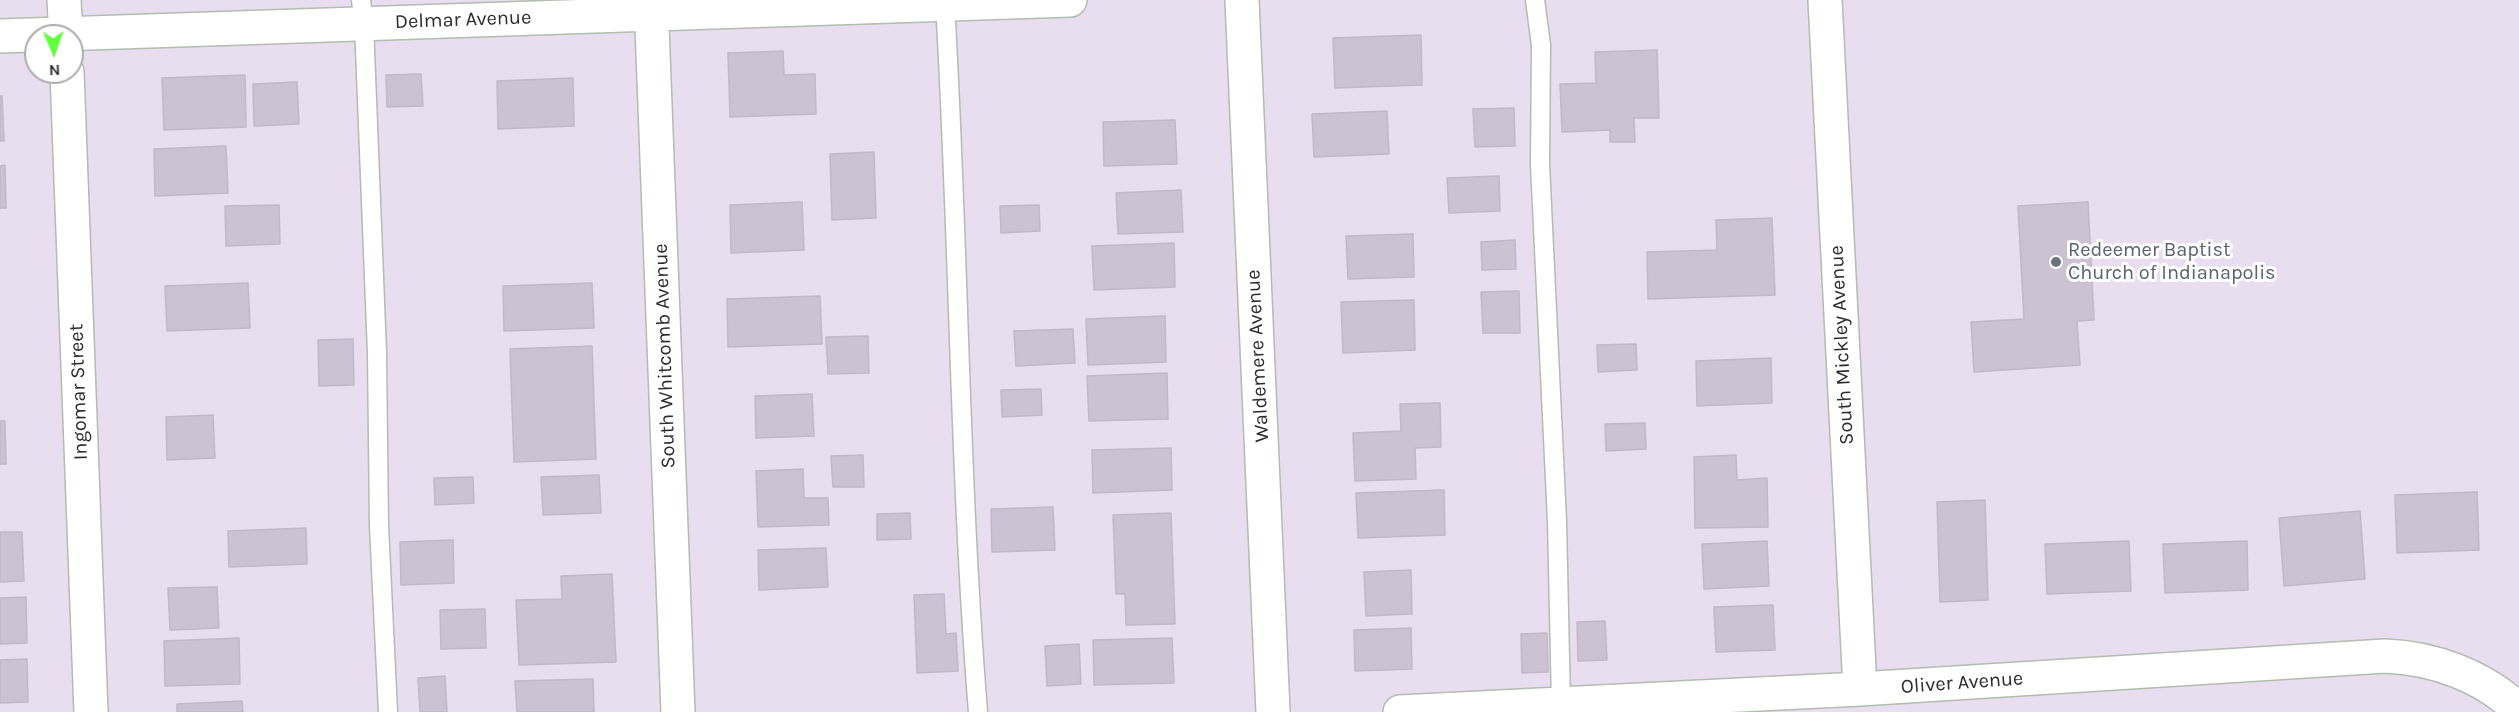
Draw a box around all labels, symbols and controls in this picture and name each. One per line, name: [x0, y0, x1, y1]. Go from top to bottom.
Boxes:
street label: Delmar Avenue: [394, 6, 532, 34]
north arrow: [24, 24, 84, 84]
text: N: [49, 61, 61, 80]
place label: Redeemer Baptist Church of Indianapolis: [2068, 238, 2276, 285]
street label: South Whitcomb Avenue: [649, 243, 681, 469]
street label: South Mickley Avenue: [1825, 245, 1859, 445]
marker: Redeemer Baptist Church of Indianapolis: [2049, 255, 2063, 269]
street label: Waldemere Avenue: [1241, 269, 1275, 443]
street label: Ingomar Street: [65, 323, 93, 461]
street label: Oliver Avenue: [1900, 667, 2024, 699]

